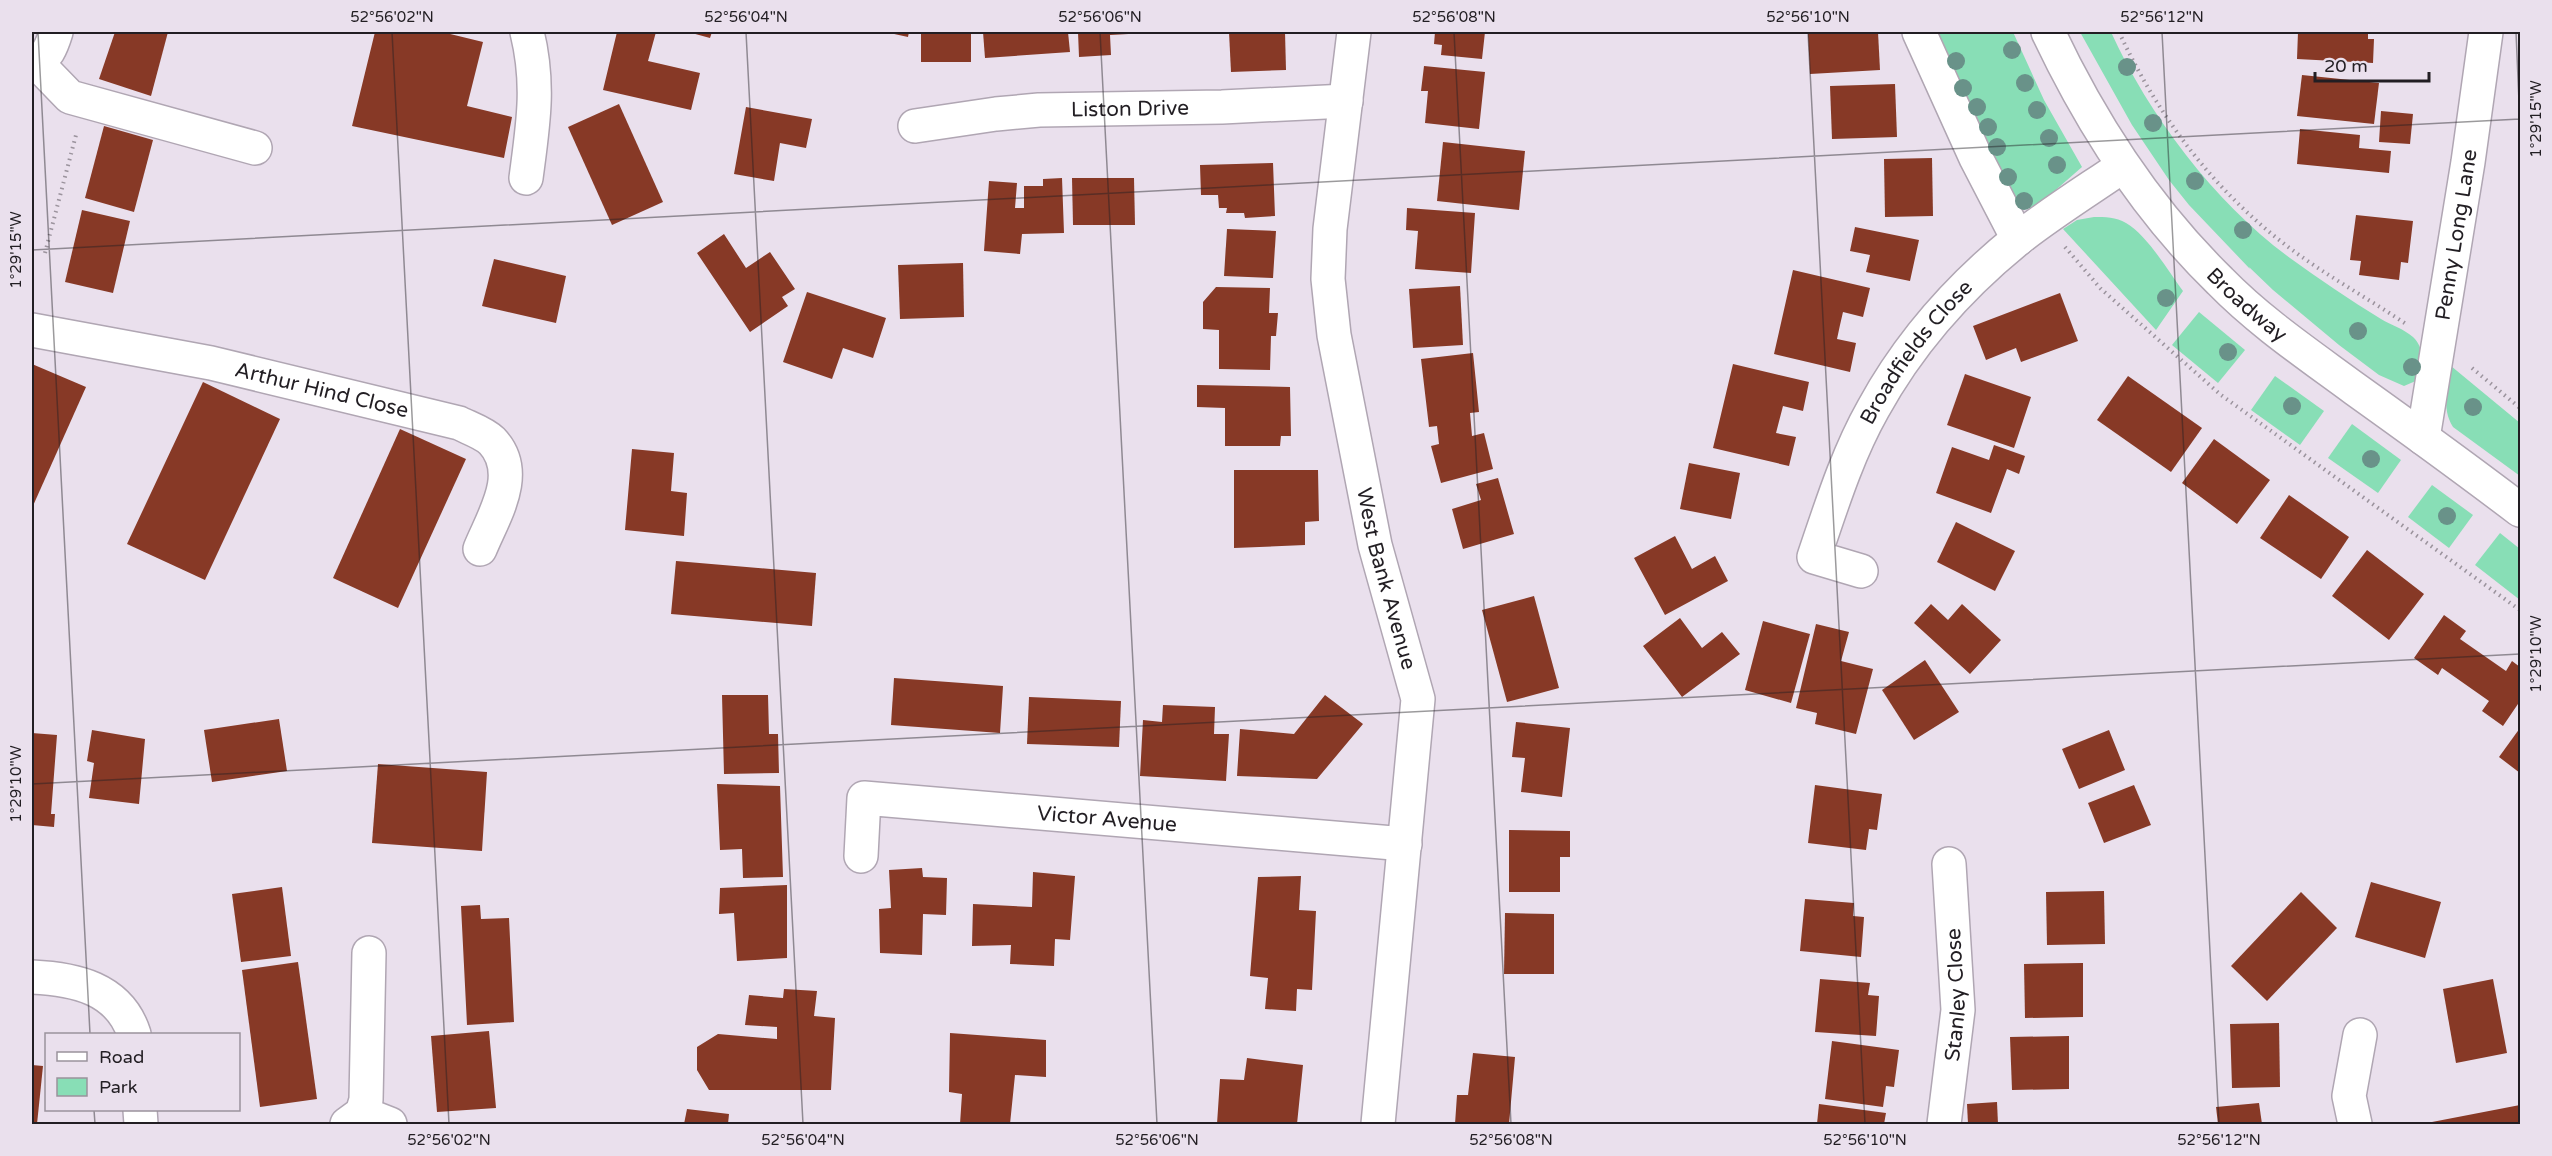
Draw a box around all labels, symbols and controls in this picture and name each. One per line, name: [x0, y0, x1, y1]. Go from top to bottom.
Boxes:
text: 52°56'02"N: [350, 8, 434, 26]
text: 52°56'04"N: [704, 8, 788, 26]
text: 52°56'06"N: [1058, 8, 1142, 26]
text: 52°56'08"N: [1412, 8, 1496, 26]
text: 52°56'10"N: [1766, 8, 1850, 26]
text: 52°56'12"N: [2120, 8, 2204, 26]
scale bar: [2315, 45, 2429, 83]
text: 20 m: [2324, 55, 2368, 77]
text: 1°29'15"W: [2527, 80, 2545, 158]
street label: Liston Drive: [1071, 96, 1189, 122]
street label: Penny Long Lane: [2430, 148, 2483, 322]
text: 1°29'15"W: [7, 211, 25, 289]
street label: Broadway: [2201, 263, 2292, 347]
street label: Broadfields Close: [1855, 275, 1978, 429]
street label: Arthur Hind Close: [232, 357, 411, 423]
street label: West Bank Avenue: [1351, 486, 1421, 673]
text: 1°29'10"W: [2527, 615, 2545, 693]
text: 1°29'10"W: [7, 745, 25, 823]
street label: Victor Avenue: [1036, 801, 1178, 838]
street label: Stanley Close: [1940, 927, 1971, 1063]
legend: [45, 1033, 240, 1111]
text: Road: [99, 1046, 144, 1068]
text: Park: [99, 1076, 138, 1098]
text: 52°56'02"N: [407, 1131, 491, 1149]
text: 52°56'04"N: [761, 1131, 845, 1149]
text: 52°56'06"N: [1115, 1131, 1199, 1149]
text: 52°56'08"N: [1469, 1131, 1553, 1149]
text: 52°56'10"N: [1823, 1131, 1907, 1149]
text: 52°56'12"N: [2177, 1131, 2261, 1149]

